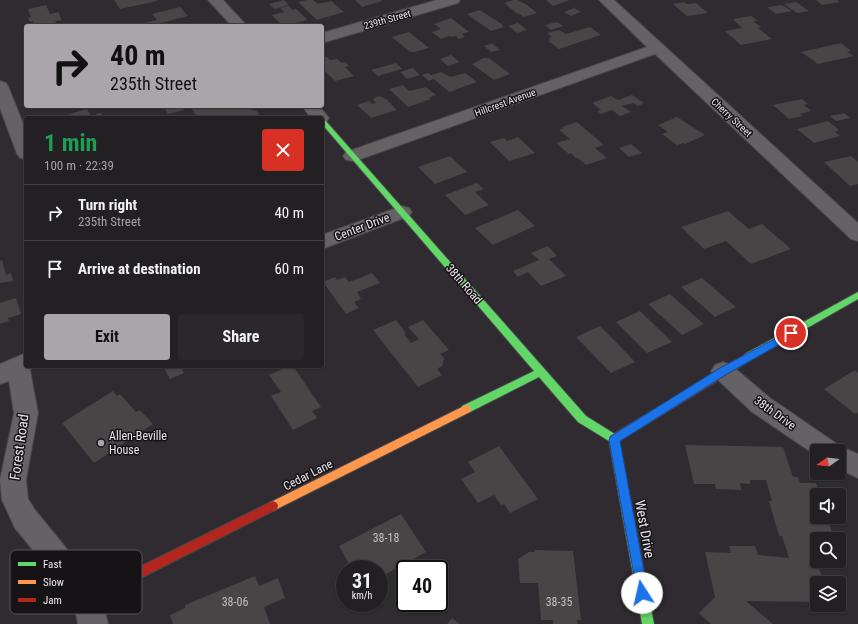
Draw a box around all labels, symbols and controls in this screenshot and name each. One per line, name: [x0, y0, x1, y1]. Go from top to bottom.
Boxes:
street label: 239th Street: [362, 8, 412, 31]
text: 40 m: [110, 39, 166, 72]
icon: right: [44, 40, 96, 92]
text: 235th Street: [110, 73, 197, 94]
street label: Hillcrest Avenue: [473, 86, 537, 119]
street label: Cherry Street: [709, 96, 754, 139]
text: 1 min: [44, 129, 97, 157]
button: close: [262, 129, 304, 171]
text: 100 m · 22:39: [44, 158, 114, 173]
text: Turn right: [78, 196, 137, 214]
icon: right: [44, 202, 66, 224]
text: 40 m: [274, 204, 304, 222]
street label: Center Drive: [333, 210, 392, 244]
text: 235th Street: [78, 214, 141, 229]
icon: arrive: [44, 258, 66, 280]
text: Arrive at destination: [78, 260, 201, 278]
text: 60 m: [274, 260, 304, 278]
street label: 38th Road: [443, 261, 485, 307]
button: Exit: [44, 314, 170, 360]
button: Share: [178, 314, 304, 360]
pin: [774, 316, 808, 350]
icon: arrive: [780, 322, 802, 344]
street label: 38th Drive: [752, 393, 799, 433]
street label: Forest Road: [6, 413, 32, 481]
place label: Allen-Beville House: [109, 429, 167, 457]
marker: Allen-Beville House: [96, 438, 106, 448]
north arrow: [810, 444, 846, 480]
map controls: [810, 444, 846, 612]
street label: Cedar Lane: [281, 456, 335, 493]
button: sound: [810, 488, 846, 524]
street label: West Drive: [632, 499, 658, 560]
house number: 38-18: [373, 531, 399, 545]
button: search: [810, 532, 846, 568]
legend: [10, 550, 142, 614]
text: Fast: [43, 558, 62, 571]
speed limit sign: 40: [396, 560, 448, 612]
text: 31: [352, 569, 372, 593]
position arrow: [621, 572, 663, 614]
text: Slow: [43, 576, 64, 589]
button: layers: [810, 576, 846, 612]
text: km/h: [352, 590, 372, 601]
text: Jam: [43, 594, 62, 607]
house number: 38-06: [222, 595, 248, 609]
house number: 38-35: [546, 595, 572, 609]

